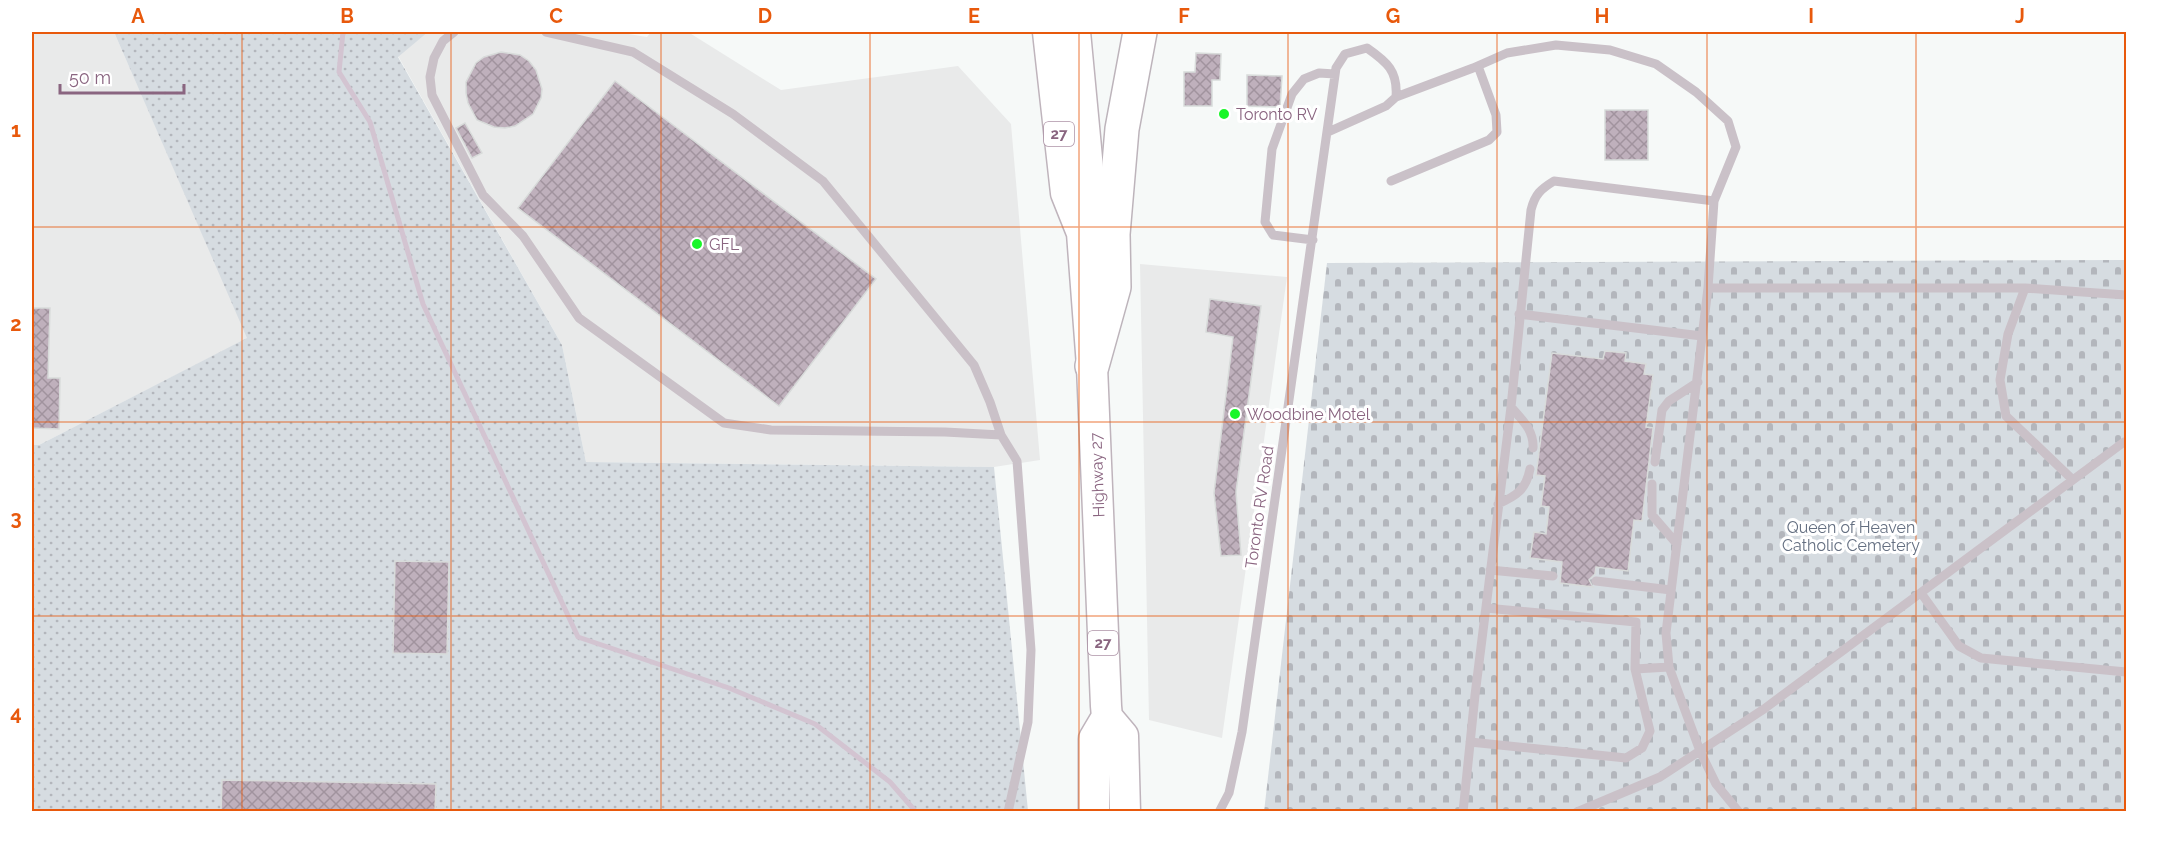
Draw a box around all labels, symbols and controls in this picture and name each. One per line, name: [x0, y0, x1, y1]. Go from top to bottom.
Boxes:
text: A: [131, 4, 145, 28]
text: B: [340, 4, 354, 28]
text: C: [549, 4, 563, 28]
text: D: [758, 4, 772, 28]
text: E: [968, 4, 980, 28]
text: F: [1178, 4, 1190, 28]
text: G: [1386, 4, 1400, 28]
text: H: [1595, 4, 1609, 28]
text: I: [1808, 4, 1814, 28]
text: J: [2015, 4, 2025, 28]
scale bar: [60, 57, 184, 95]
text: 50 m: [69, 67, 111, 88]
place label: Toronto RV: [1236, 105, 1318, 124]
marker: Toronto RV: [1217, 107, 1231, 121]
text: 1: [11, 118, 21, 142]
road number: 27: [1044, 122, 1074, 146]
place label: GFL: [709, 235, 740, 254]
marker: GFL: [690, 237, 704, 251]
text: 2: [10, 312, 22, 336]
place label: Woodbine Motel: [1247, 405, 1371, 424]
marker: Woodbine Motel: [1228, 407, 1242, 421]
street label: Highway 27: [1087, 432, 1108, 518]
street label: Toronto RV Road: [1242, 445, 1277, 569]
text: 3: [10, 506, 22, 530]
park label: Queen of Heaven Catholic Cemetery: [1782, 518, 1920, 555]
road number: 27: [1088, 631, 1118, 655]
text: 4: [10, 701, 22, 725]

